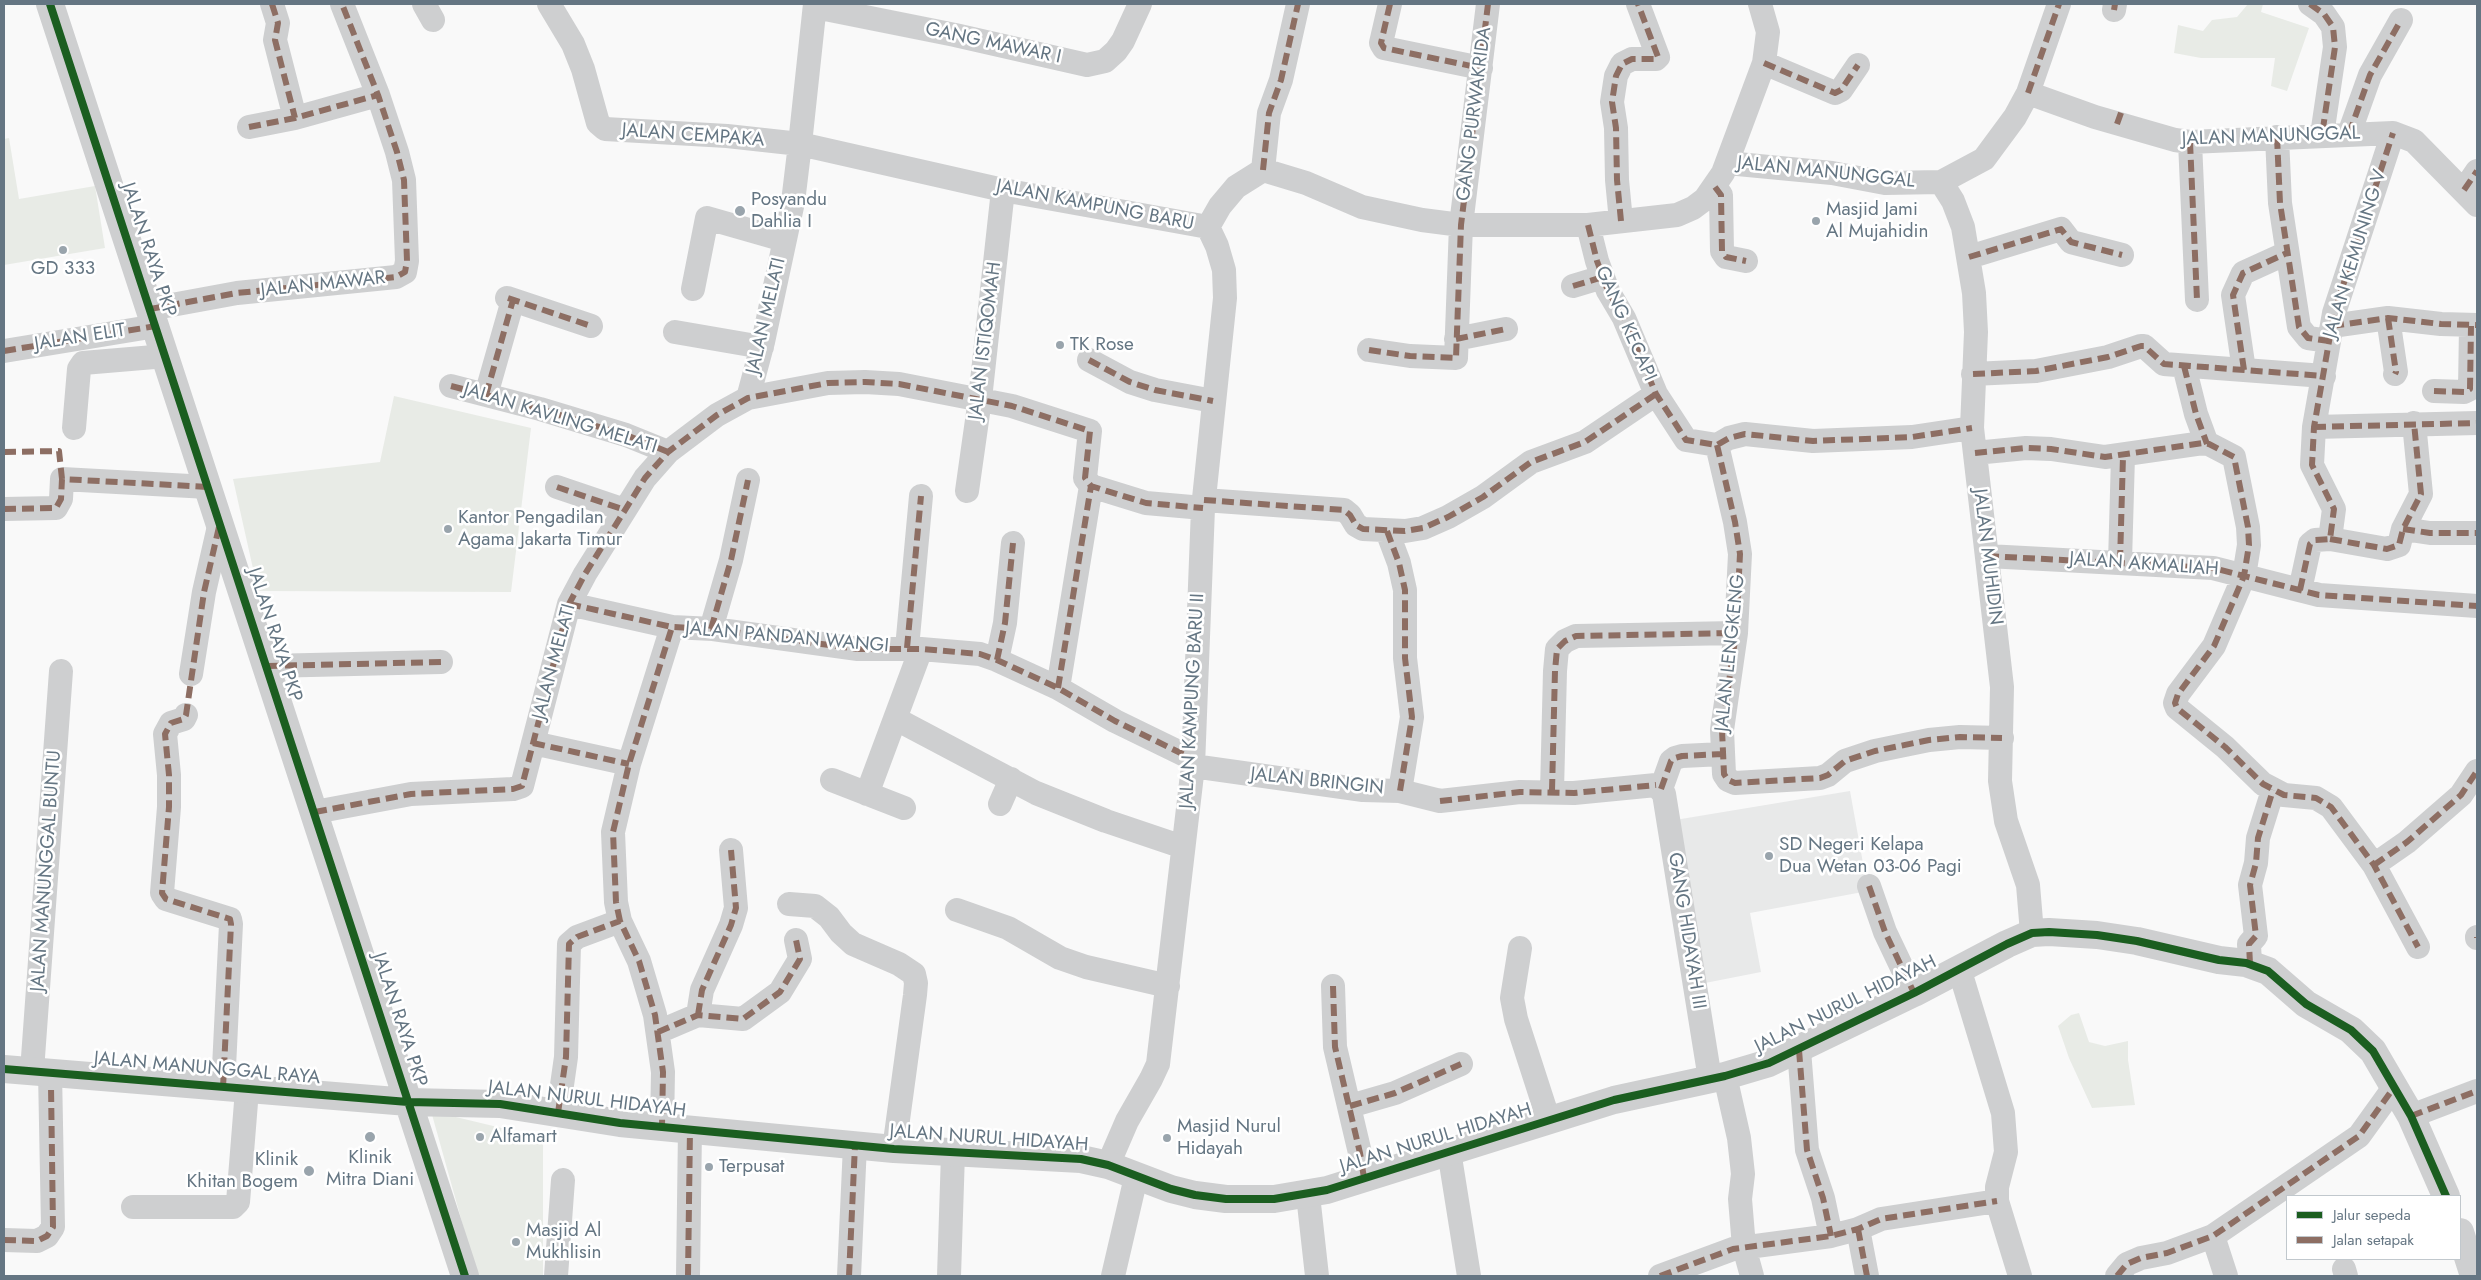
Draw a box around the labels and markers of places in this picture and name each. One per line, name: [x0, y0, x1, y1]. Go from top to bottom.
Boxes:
place label: Posyandu Dahlia I: [751, 189, 827, 233]
place label: Masjid Jami Al Mujahidin: [1826, 199, 1929, 243]
marker: Posyandu Dahlia I: [733, 204, 747, 218]
marker: Masjid Jami Al Mujahidin: [1810, 215, 1822, 227]
marker: GD 333: [57, 244, 69, 256]
place label: GD 333: [31, 258, 95, 280]
place label: TK Rose: [1070, 334, 1134, 356]
marker: TK Rose: [1054, 339, 1066, 351]
place label: Kantor Pengadilan Agama Jakarta Timur: [458, 507, 622, 551]
marker: Kantor Pengadilan Agama Jakarta Timur: [442, 523, 454, 535]
place label: SD Negeri Kelapa Dua Wetan 03-06 Pagi: [1779, 834, 1962, 878]
marker: SD Negeri Kelapa Dua Wetan 03-06 Pagi: [1763, 850, 1775, 862]
place label: Masjid Nurul Hidayah: [1177, 1116, 1281, 1160]
place label: Alfamart: [490, 1126, 557, 1148]
marker: Klinik Mitra Diani: [363, 1130, 377, 1144]
marker: Alfamart: [474, 1131, 486, 1143]
marker: Masjid Nurul Hidayah: [1161, 1132, 1173, 1144]
place label: Klinik Mitra Diani: [326, 1147, 414, 1191]
place label: Klinik Khitan Bogem: [187, 1149, 298, 1193]
place label: Terpusat: [719, 1156, 784, 1178]
marker: Terpusat: [703, 1161, 715, 1173]
marker: Klinik Khitan Bogem: [302, 1164, 316, 1178]
place label: Masjid Al Mukhlisin: [526, 1220, 602, 1264]
marker: Masjid Al Mukhlisin: [510, 1236, 522, 1248]

